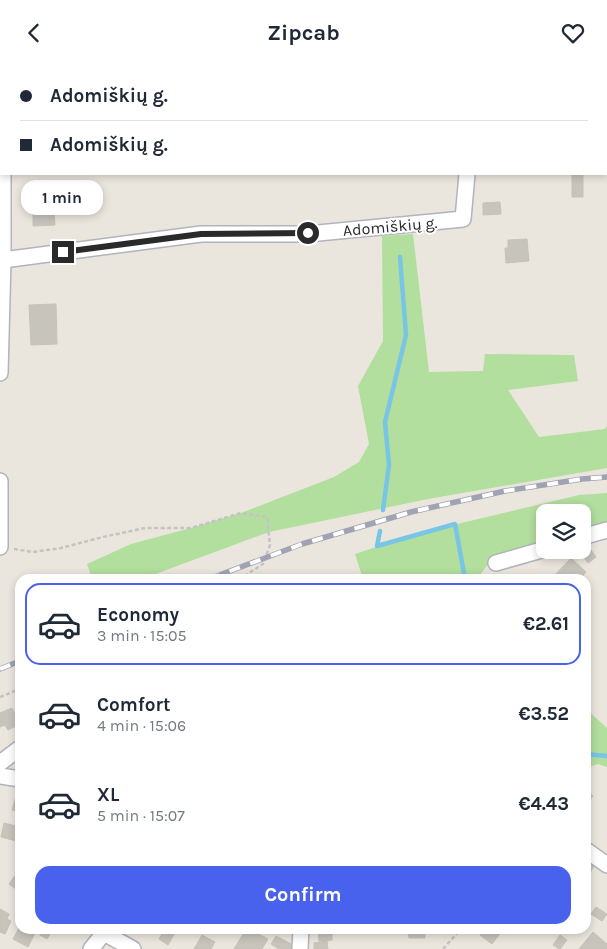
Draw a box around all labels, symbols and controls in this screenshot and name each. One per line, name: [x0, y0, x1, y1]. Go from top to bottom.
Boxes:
icon: back: [20, 19, 48, 47]
icon: heart: [559, 19, 587, 47]
text: Zipcab: [267, 20, 340, 46]
text: Adomiškių g.: [50, 85, 168, 107]
text: Adomiškių g.: [50, 134, 168, 156]
callout: 1 min: [22, 179, 104, 215]
text: 1 min: [42, 188, 82, 207]
street label: Adomiškių g.: [342, 213, 438, 240]
route start: [297, 222, 319, 244]
route end: [52, 241, 74, 263]
map controls: [536, 504, 591, 559]
button: layers: [536, 504, 591, 559]
icon: car: [37, 602, 82, 647]
text: Economy: [97, 604, 179, 626]
text: €2.61: [523, 613, 569, 635]
text: 3 min · 15:05: [97, 626, 187, 645]
icon: car: [37, 692, 82, 737]
text: Comfort: [97, 694, 171, 716]
text: €3.52: [519, 703, 569, 725]
text: 4 min · 15:06: [97, 716, 186, 735]
icon: car: [37, 782, 82, 827]
text: XL: [97, 784, 119, 806]
text: €4.43: [518, 793, 569, 815]
text: 5 min · 15:07: [97, 806, 185, 825]
button: Confirm: [35, 866, 571, 924]

